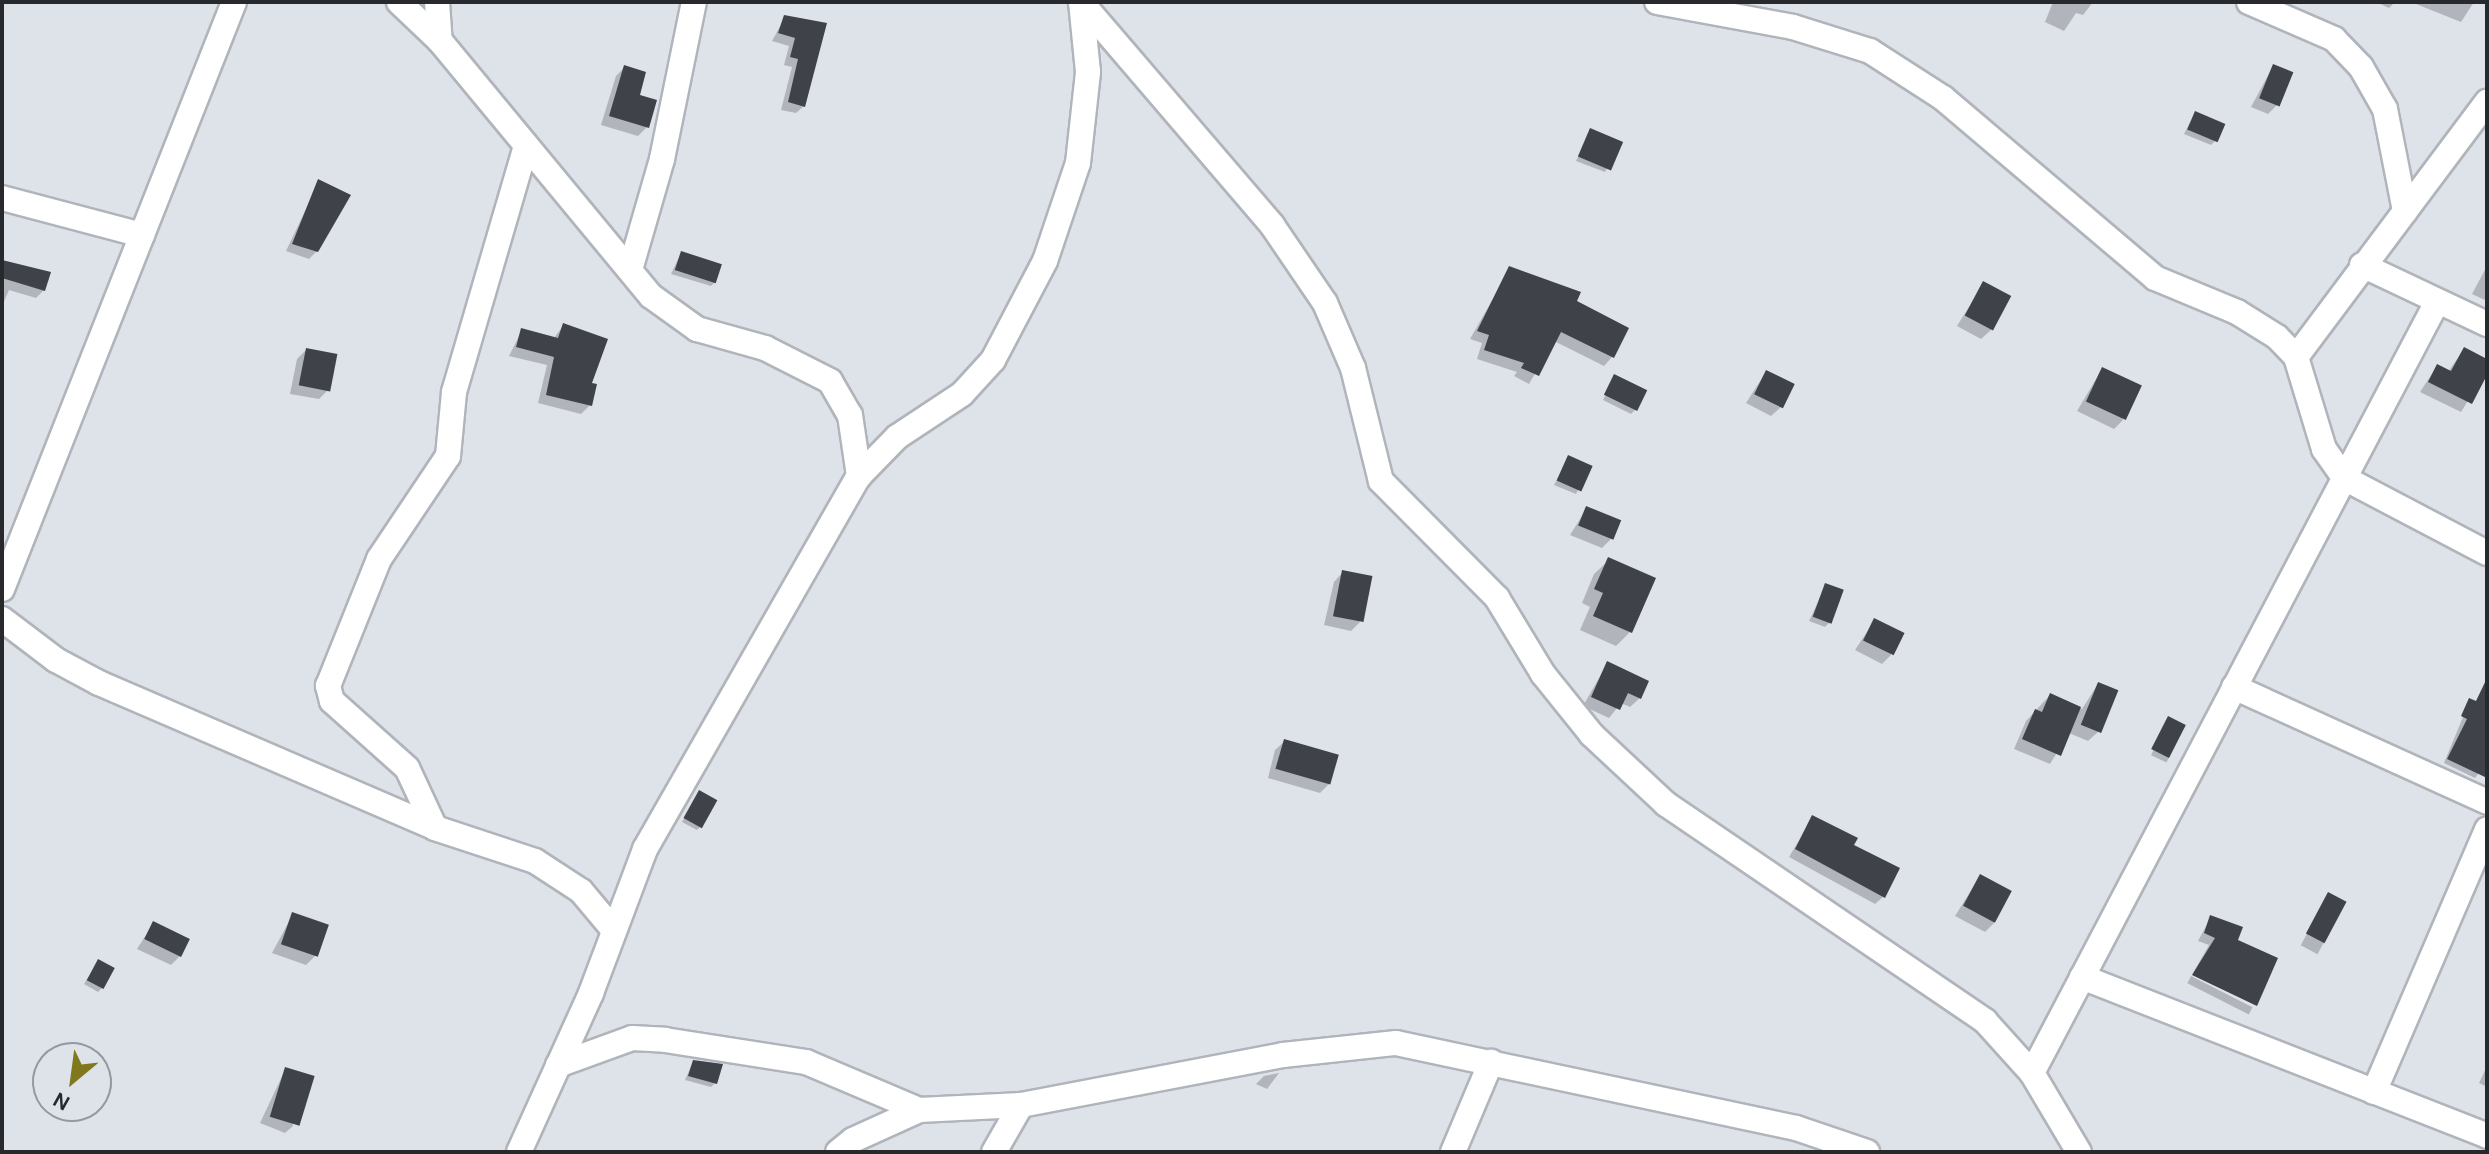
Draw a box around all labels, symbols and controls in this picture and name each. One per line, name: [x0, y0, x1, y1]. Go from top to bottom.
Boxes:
north arrow: [32, 1042, 112, 1122]
text: N: [48, 1086, 75, 1116]

